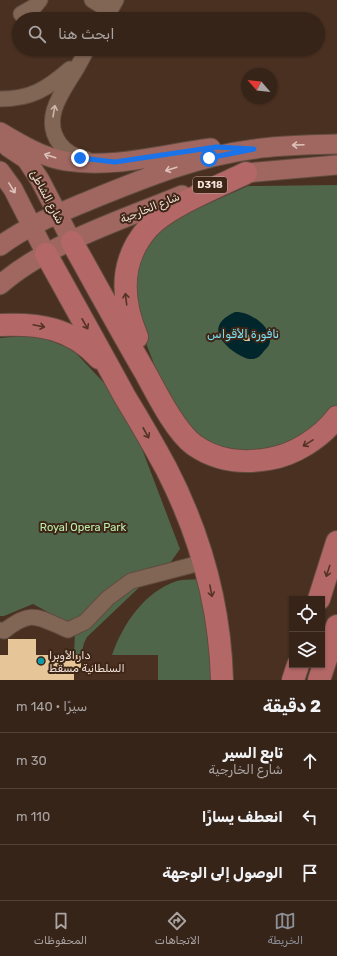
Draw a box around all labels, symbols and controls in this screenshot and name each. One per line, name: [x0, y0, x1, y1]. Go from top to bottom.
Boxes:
search box: [12, 12, 325, 56]
icon: search: [26, 23, 48, 45]
text: ابحث هنا: [58, 25, 115, 43]
north arrow: [241, 68, 277, 104]
one-way arrow: [50, 105, 58, 118]
one-way arrow: [292, 142, 305, 149]
route end: [71, 149, 89, 167]
route start: [200, 149, 218, 167]
one-way arrow: [43, 152, 56, 159]
one-way arrow: [164, 166, 177, 173]
street label: شارع الشاطئ: [26, 168, 67, 227]
road number: D318: [193, 177, 227, 193]
one-way arrow: [9, 182, 17, 194]
street label: شارع الخارجية: [118, 190, 182, 228]
one-way arrow: [122, 293, 129, 306]
one-way arrow: [81, 317, 89, 329]
one-way arrow: [32, 322, 45, 330]
water label: نافورة الأقواس: [207, 327, 279, 342]
one-way arrow: [143, 427, 151, 439]
one-way arrow: [303, 439, 314, 447]
park label: Royal Opera Park: [40, 521, 127, 534]
one-way arrow: [324, 564, 331, 577]
one-way arrow: [208, 585, 216, 598]
map controls: [289, 596, 325, 668]
button: locate: [289, 596, 325, 632]
button: layers: [289, 632, 325, 668]
place label: دار الأوبرا السلطانية مسقط: [49, 649, 125, 675]
marker: دار الأوبرا السلطانية مسقط: [36, 656, 46, 666]
text: 2 دقيقة: [263, 696, 321, 716]
text: سيرًا · 140 m: [16, 699, 87, 714]
text: تابع السير: [223, 744, 283, 762]
icon: ahead: [299, 750, 321, 772]
text: 30 m: [16, 753, 47, 768]
text: شارع الخارجية: [209, 762, 283, 777]
icon: left: [299, 806, 321, 828]
text: انعطف يسارًا: [202, 808, 283, 826]
text: 110 m: [16, 809, 50, 824]
icon: arrive: [299, 862, 321, 884]
text: الوصول إلى الوجهة: [162, 864, 283, 882]
tab: المحفوظات: [34, 910, 87, 947]
tab: الاتجاهات: [155, 910, 200, 947]
tab: الخريطة: [267, 910, 303, 947]

